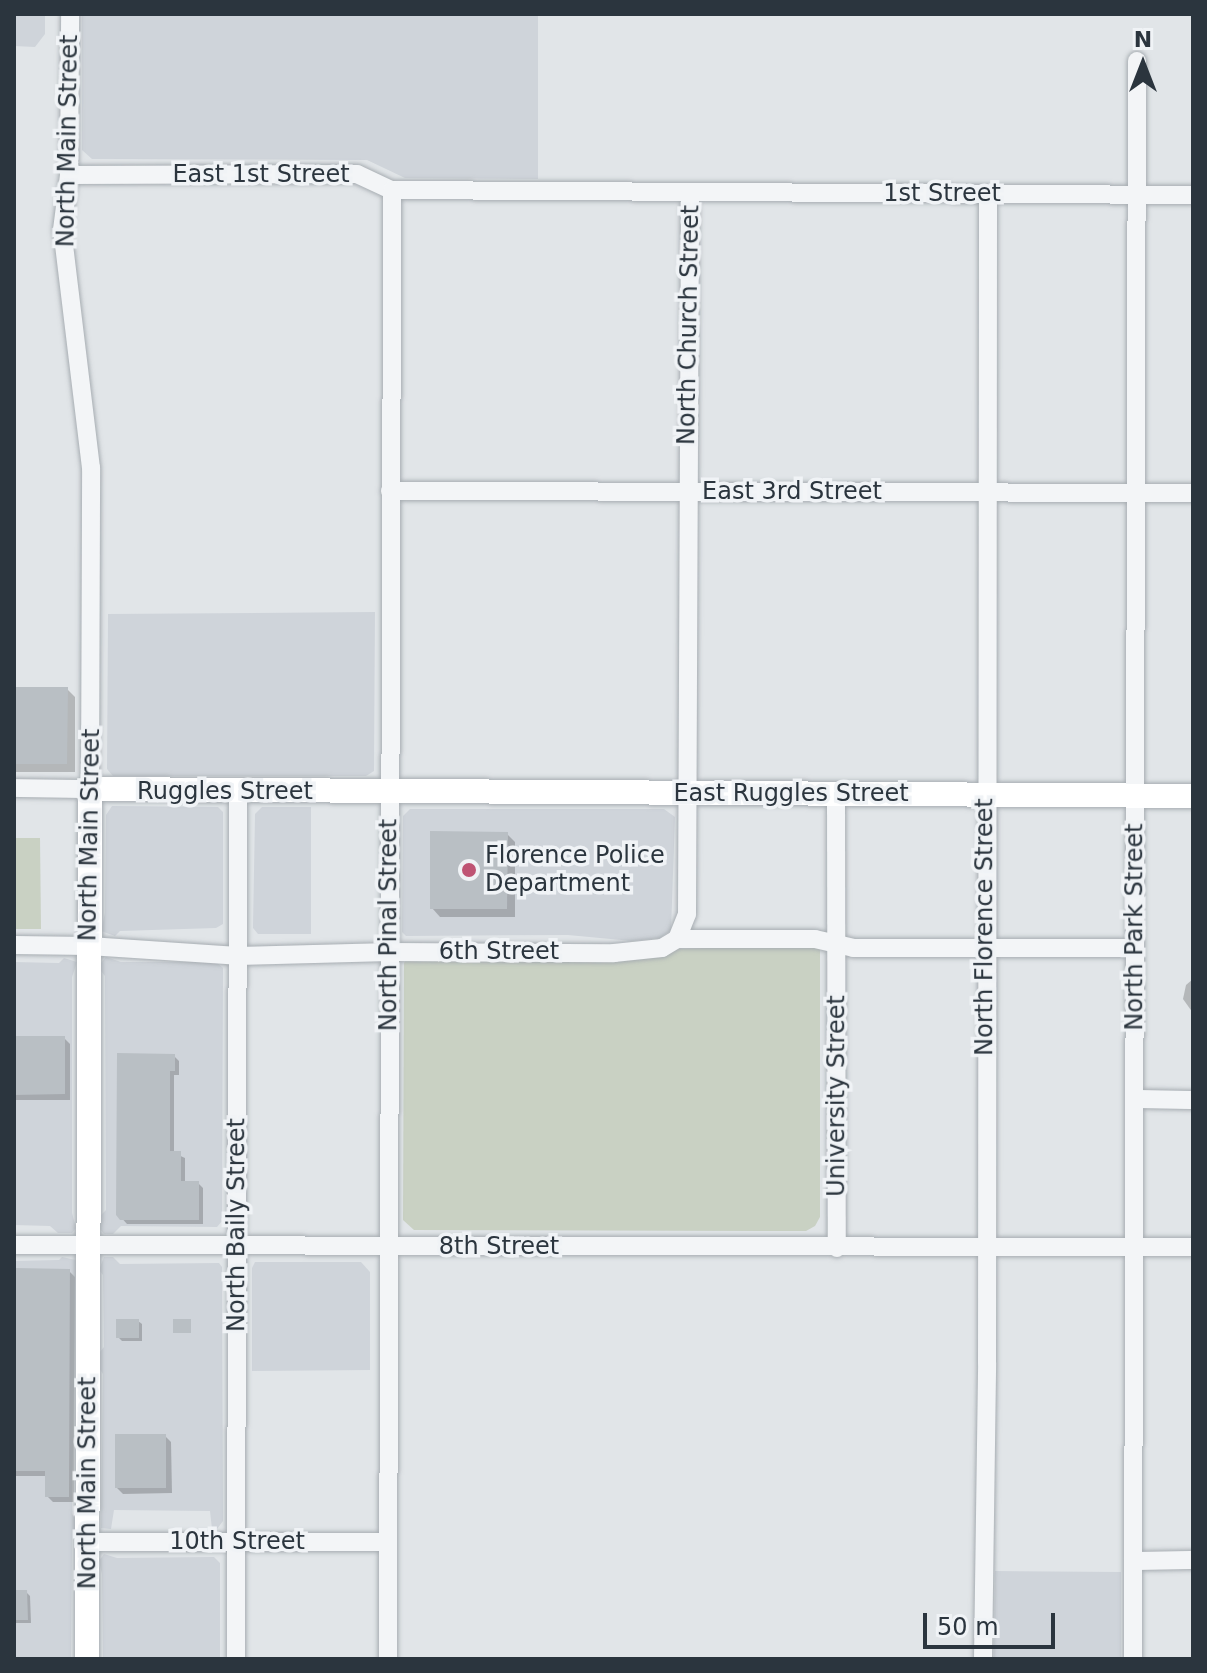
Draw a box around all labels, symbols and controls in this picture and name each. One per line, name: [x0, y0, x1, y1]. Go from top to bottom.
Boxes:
north arrow: [1103, 24, 1183, 104]
text: N: [1134, 27, 1152, 52]
street label: North Main Street: [52, 34, 84, 248]
street label: East 1st Street: [172, 161, 350, 189]
street label: 1st Street: [883, 180, 1001, 208]
street label: North Church Street: [673, 205, 705, 445]
street label: East 3rd Street: [702, 478, 882, 506]
street label: North Main Street: [74, 728, 106, 942]
street label: Ruggles Street: [137, 778, 313, 806]
street label: East Ruggles Street: [673, 780, 909, 808]
street label: North Florence Street: [971, 798, 999, 1056]
street label: North Pinal Street: [375, 819, 403, 1031]
street label: North Park Street: [1121, 823, 1149, 1031]
place label: Florence Police Department: [485, 842, 665, 898]
marker: Florence Police Department: [460, 861, 478, 879]
street label: 6th Street: [439, 938, 559, 966]
street label: University Street: [823, 995, 851, 1197]
street label: North Baily Street: [223, 1118, 251, 1332]
street label: 8th Street: [439, 1233, 559, 1261]
street label: North Main Street: [74, 1377, 102, 1589]
street label: 10th Street: [169, 1528, 305, 1556]
scale bar: [927, 1597, 1059, 1647]
text: 50 m: [937, 1613, 999, 1641]

